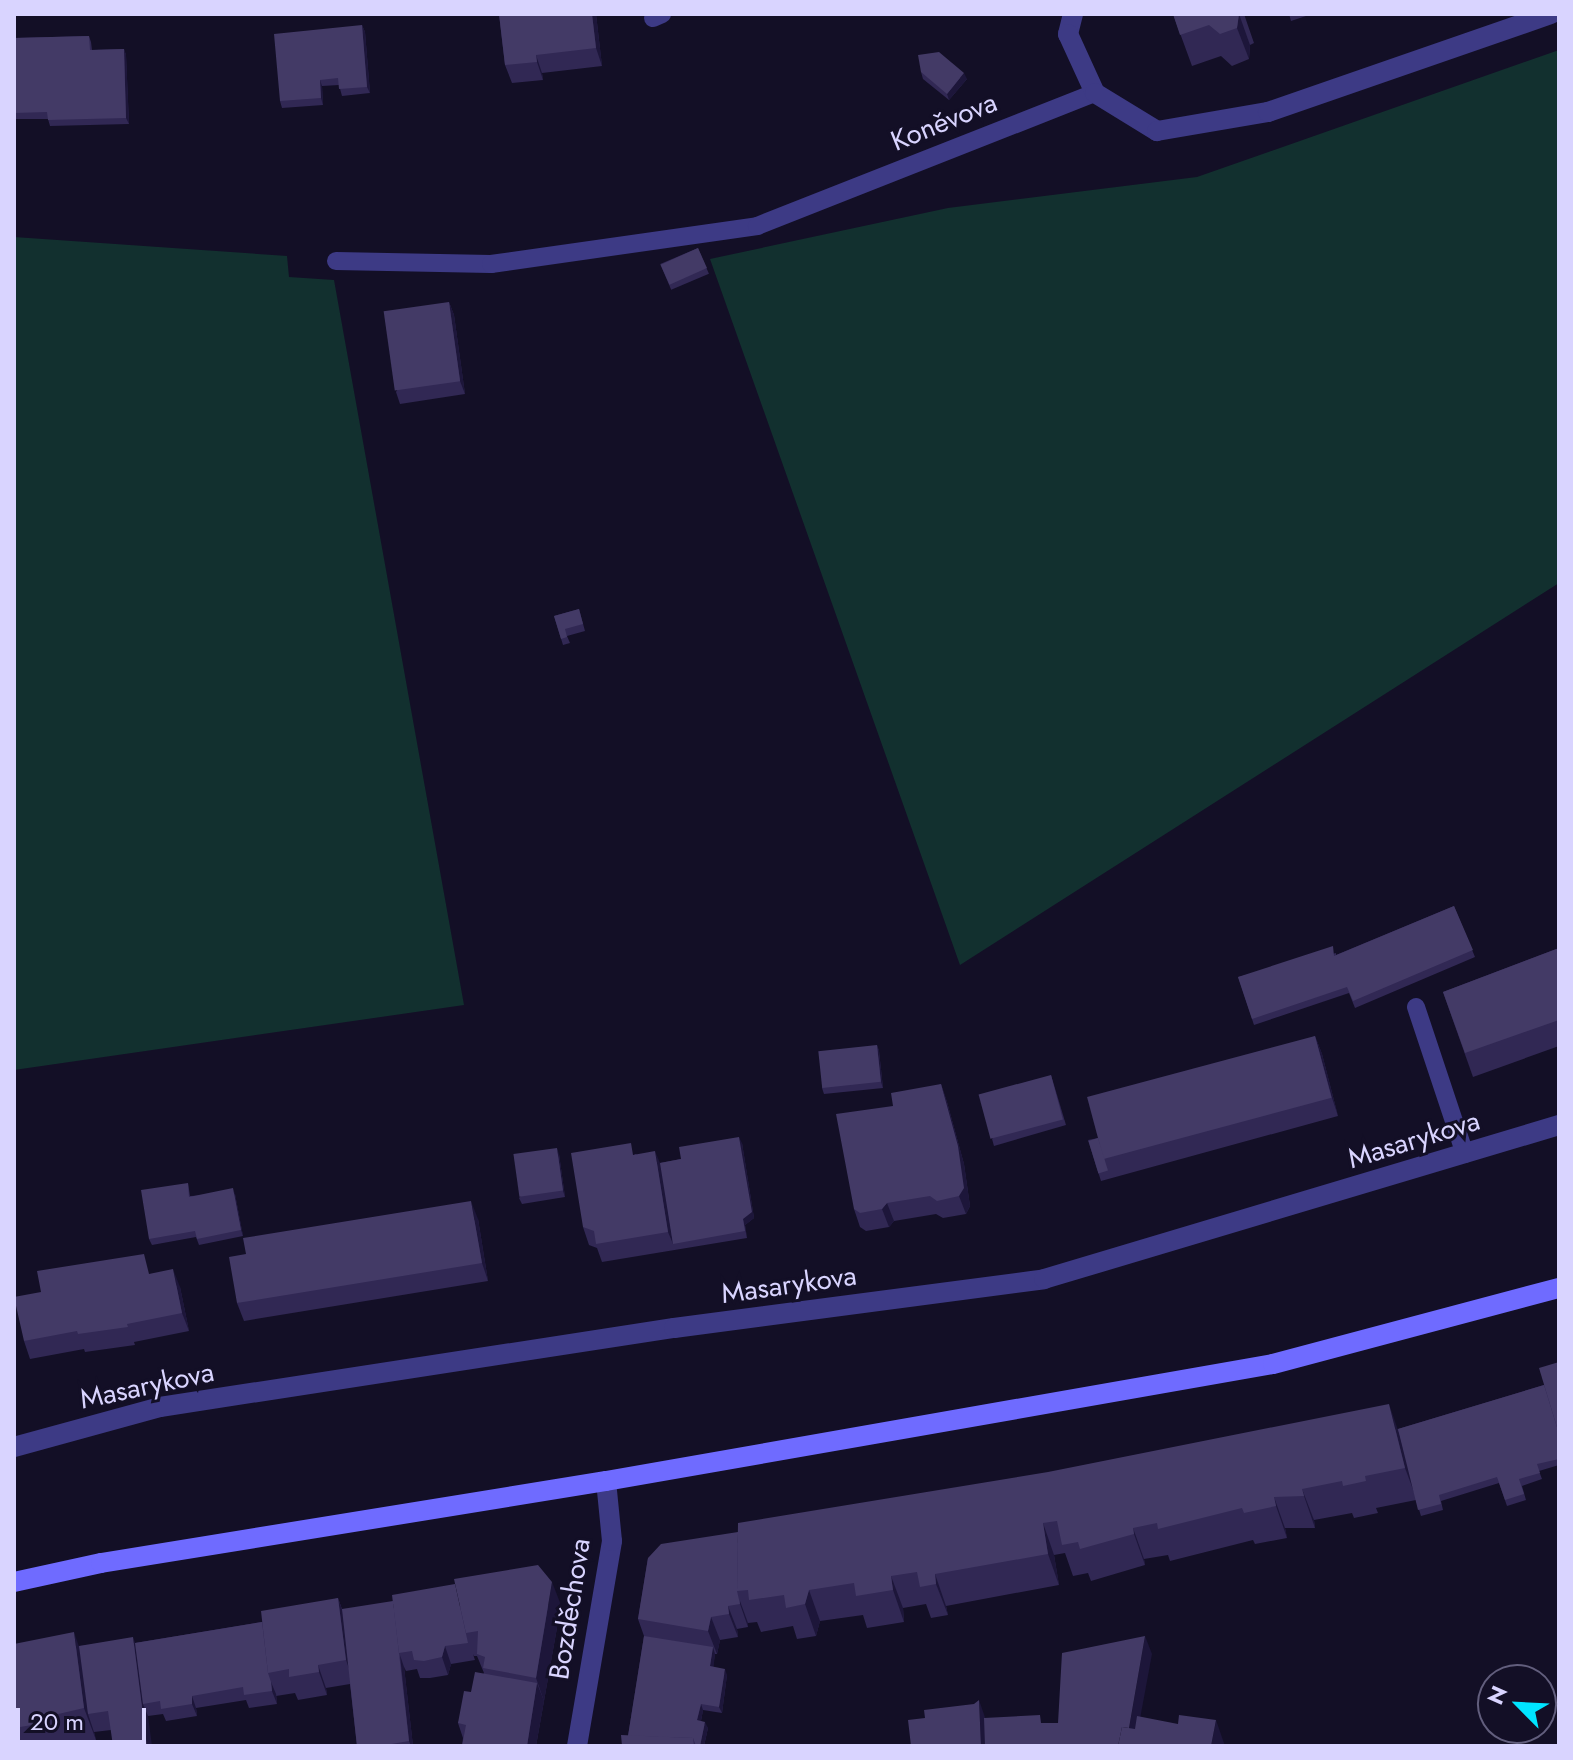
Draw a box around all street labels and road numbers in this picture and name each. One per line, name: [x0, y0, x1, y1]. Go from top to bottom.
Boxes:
street label: Koněvova: [886, 86, 1002, 158]
street label: Masarykova: [1344, 1104, 1484, 1176]
street label: Masarykova: [719, 1259, 859, 1311]
street label: Masarykova: [77, 1355, 217, 1417]
street label: Bozděchova: [542, 1536, 598, 1682]

